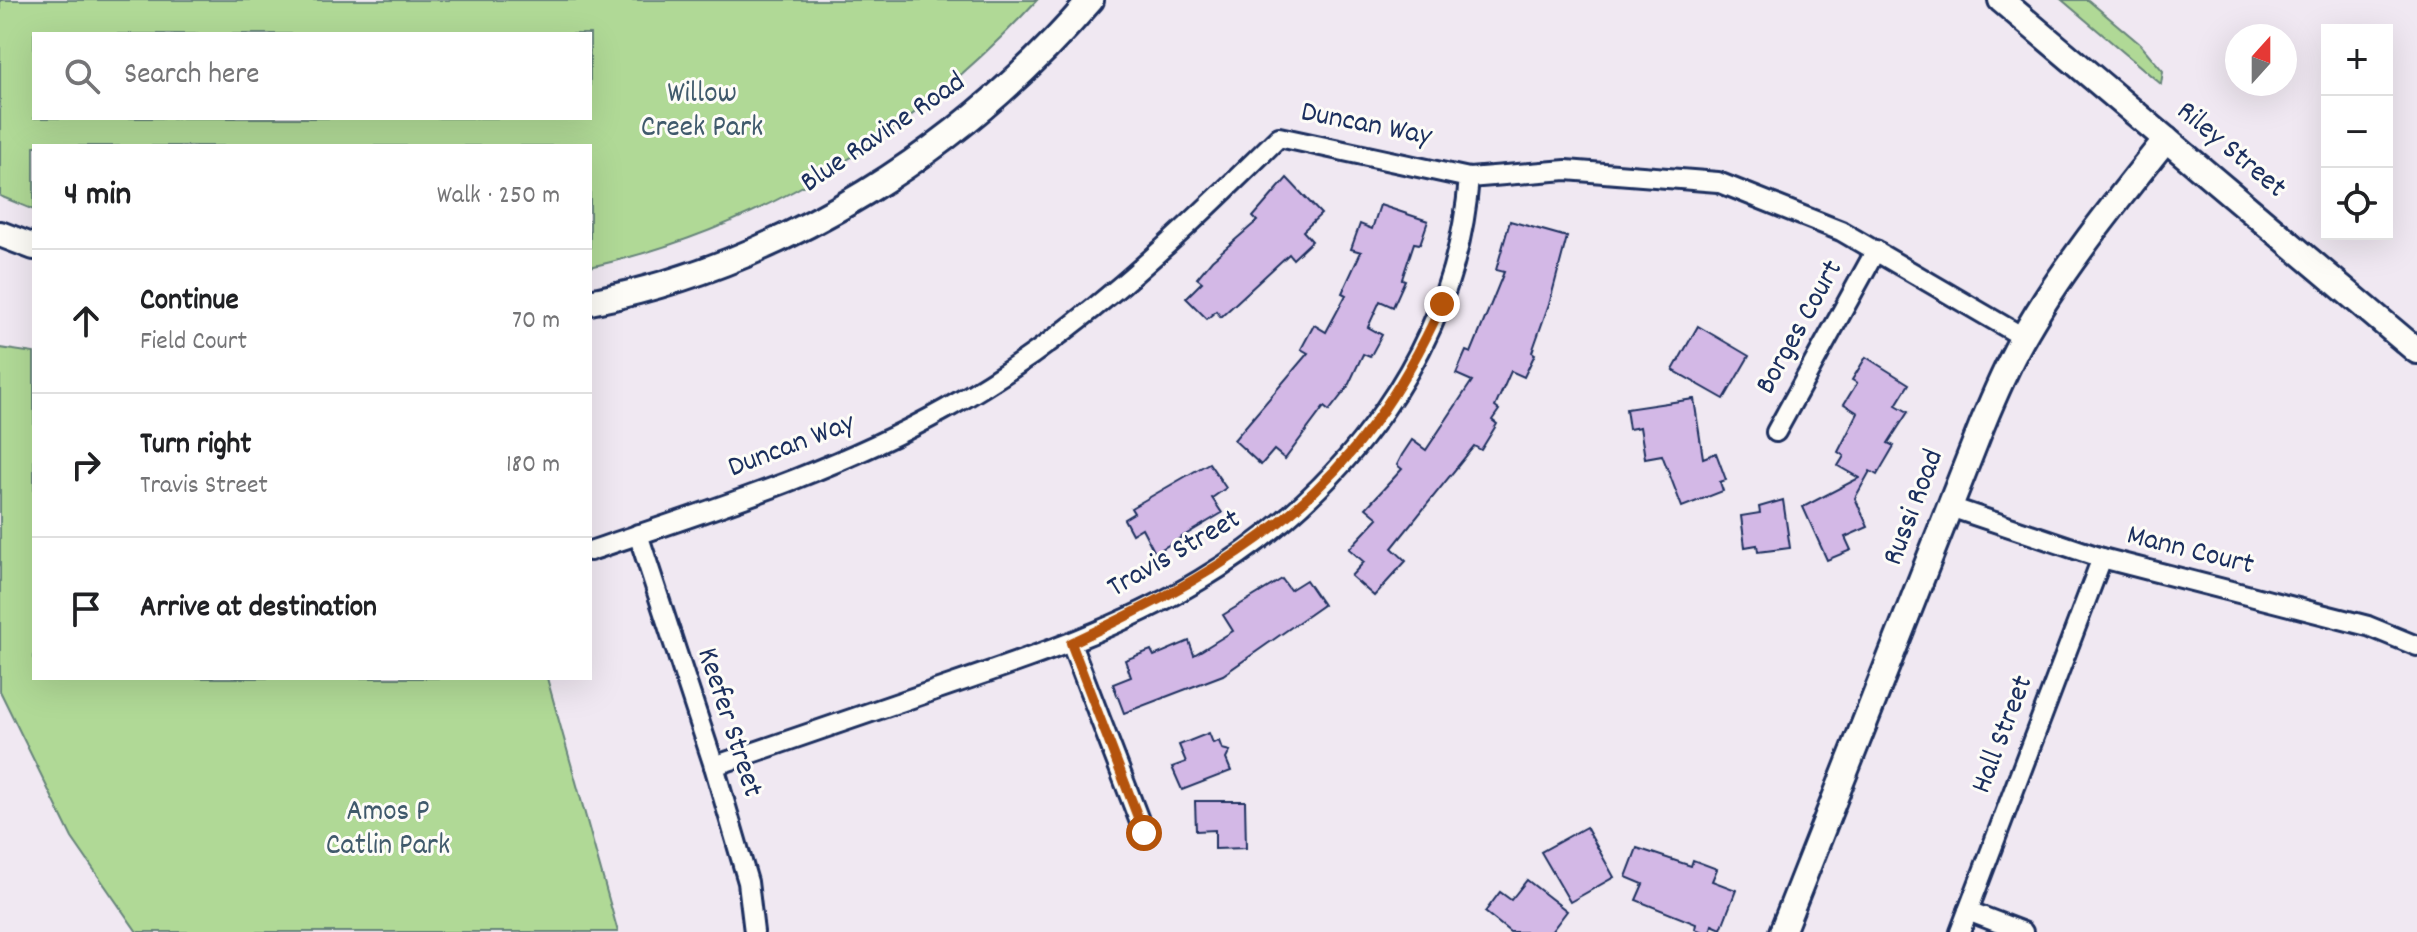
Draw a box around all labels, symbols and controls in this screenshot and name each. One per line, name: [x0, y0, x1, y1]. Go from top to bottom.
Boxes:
north arrow: [2225, 24, 2297, 96]
map controls: [2321, 24, 2393, 240]
button: +: [2321, 24, 2393, 96]
search box: [32, 32, 592, 120]
icon: search: [60, 54, 104, 98]
text: Search here: [124, 55, 260, 98]
street label: Blue Ravine Road: [793, 63, 975, 205]
park label: Willow Creek Park: [641, 74, 763, 151]
street label: Duncan Way: [1297, 92, 1436, 160]
street label: Riley Street: [2165, 92, 2295, 210]
button: −: [2321, 96, 2393, 168]
button: locate: [2321, 168, 2393, 240]
text: 4 min: [64, 172, 131, 221]
text: Walk · 250 m: [437, 178, 560, 215]
street label: Borges Court: [1746, 253, 1856, 403]
text: Continue: [140, 281, 239, 324]
route end: [1424, 286, 1460, 322]
icon: ahead: [64, 299, 108, 343]
text: 70 m: [512, 303, 560, 340]
text: Field Court: [140, 324, 247, 361]
street label: Duncan Way: [722, 403, 862, 491]
text: Turn right: [140, 425, 251, 468]
icon: right: [64, 443, 108, 487]
street label: Russi Road: [1873, 444, 1957, 572]
text: 180 m: [506, 447, 560, 484]
text: Travis Street: [140, 468, 268, 505]
street label: Travis Street: [1100, 499, 1250, 611]
street label: Mann Court: [2122, 515, 2258, 589]
icon: arrive: [64, 587, 108, 631]
text: Arrive at destination: [140, 588, 377, 631]
street label: Keefer Street: [684, 643, 772, 803]
street label: Hall Street: [1962, 670, 2046, 800]
park label: Amos P Catlin Park: [326, 792, 450, 869]
route start: [1126, 815, 1162, 851]

